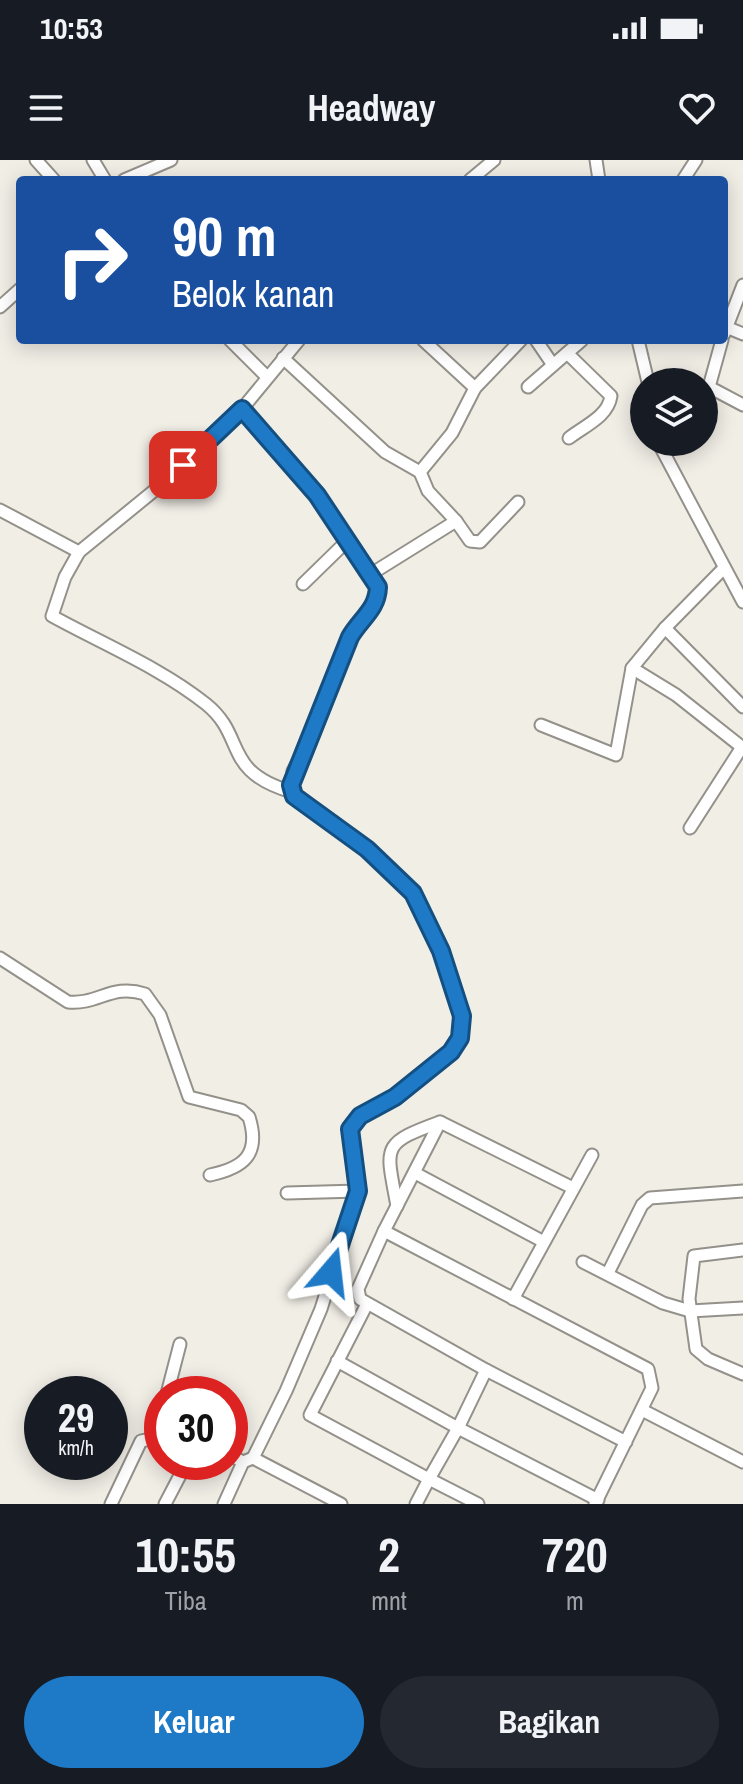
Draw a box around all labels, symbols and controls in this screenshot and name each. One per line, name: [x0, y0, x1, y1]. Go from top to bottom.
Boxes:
text: 10:53: [40, 8, 103, 48]
text: Headway: [308, 84, 435, 132]
icon: menu: [24, 86, 68, 130]
icon: heart: [675, 86, 719, 130]
text: 90 m: [172, 198, 277, 273]
icon: right: [40, 208, 144, 312]
text: Belok kanan: [172, 270, 334, 318]
map controls: [630, 368, 718, 456]
button: layers: [630, 368, 718, 456]
pin: [149, 431, 217, 499]
icon: arrive: [161, 443, 205, 487]
position arrow: [289, 1230, 373, 1314]
speed limit sign: 30: [144, 1376, 248, 1480]
text: 29: [58, 1391, 94, 1444]
text: km/h: [58, 1434, 94, 1461]
text: 10:55: [135, 1522, 236, 1587]
text: 2: [378, 1522, 400, 1587]
text: 720: [542, 1522, 608, 1587]
text: Tiba: [165, 1583, 207, 1618]
text: mnt: [371, 1583, 407, 1618]
text: m: [566, 1583, 584, 1618]
button: Keluar: [24, 1676, 364, 1768]
button: Bagikan: [380, 1676, 719, 1768]

